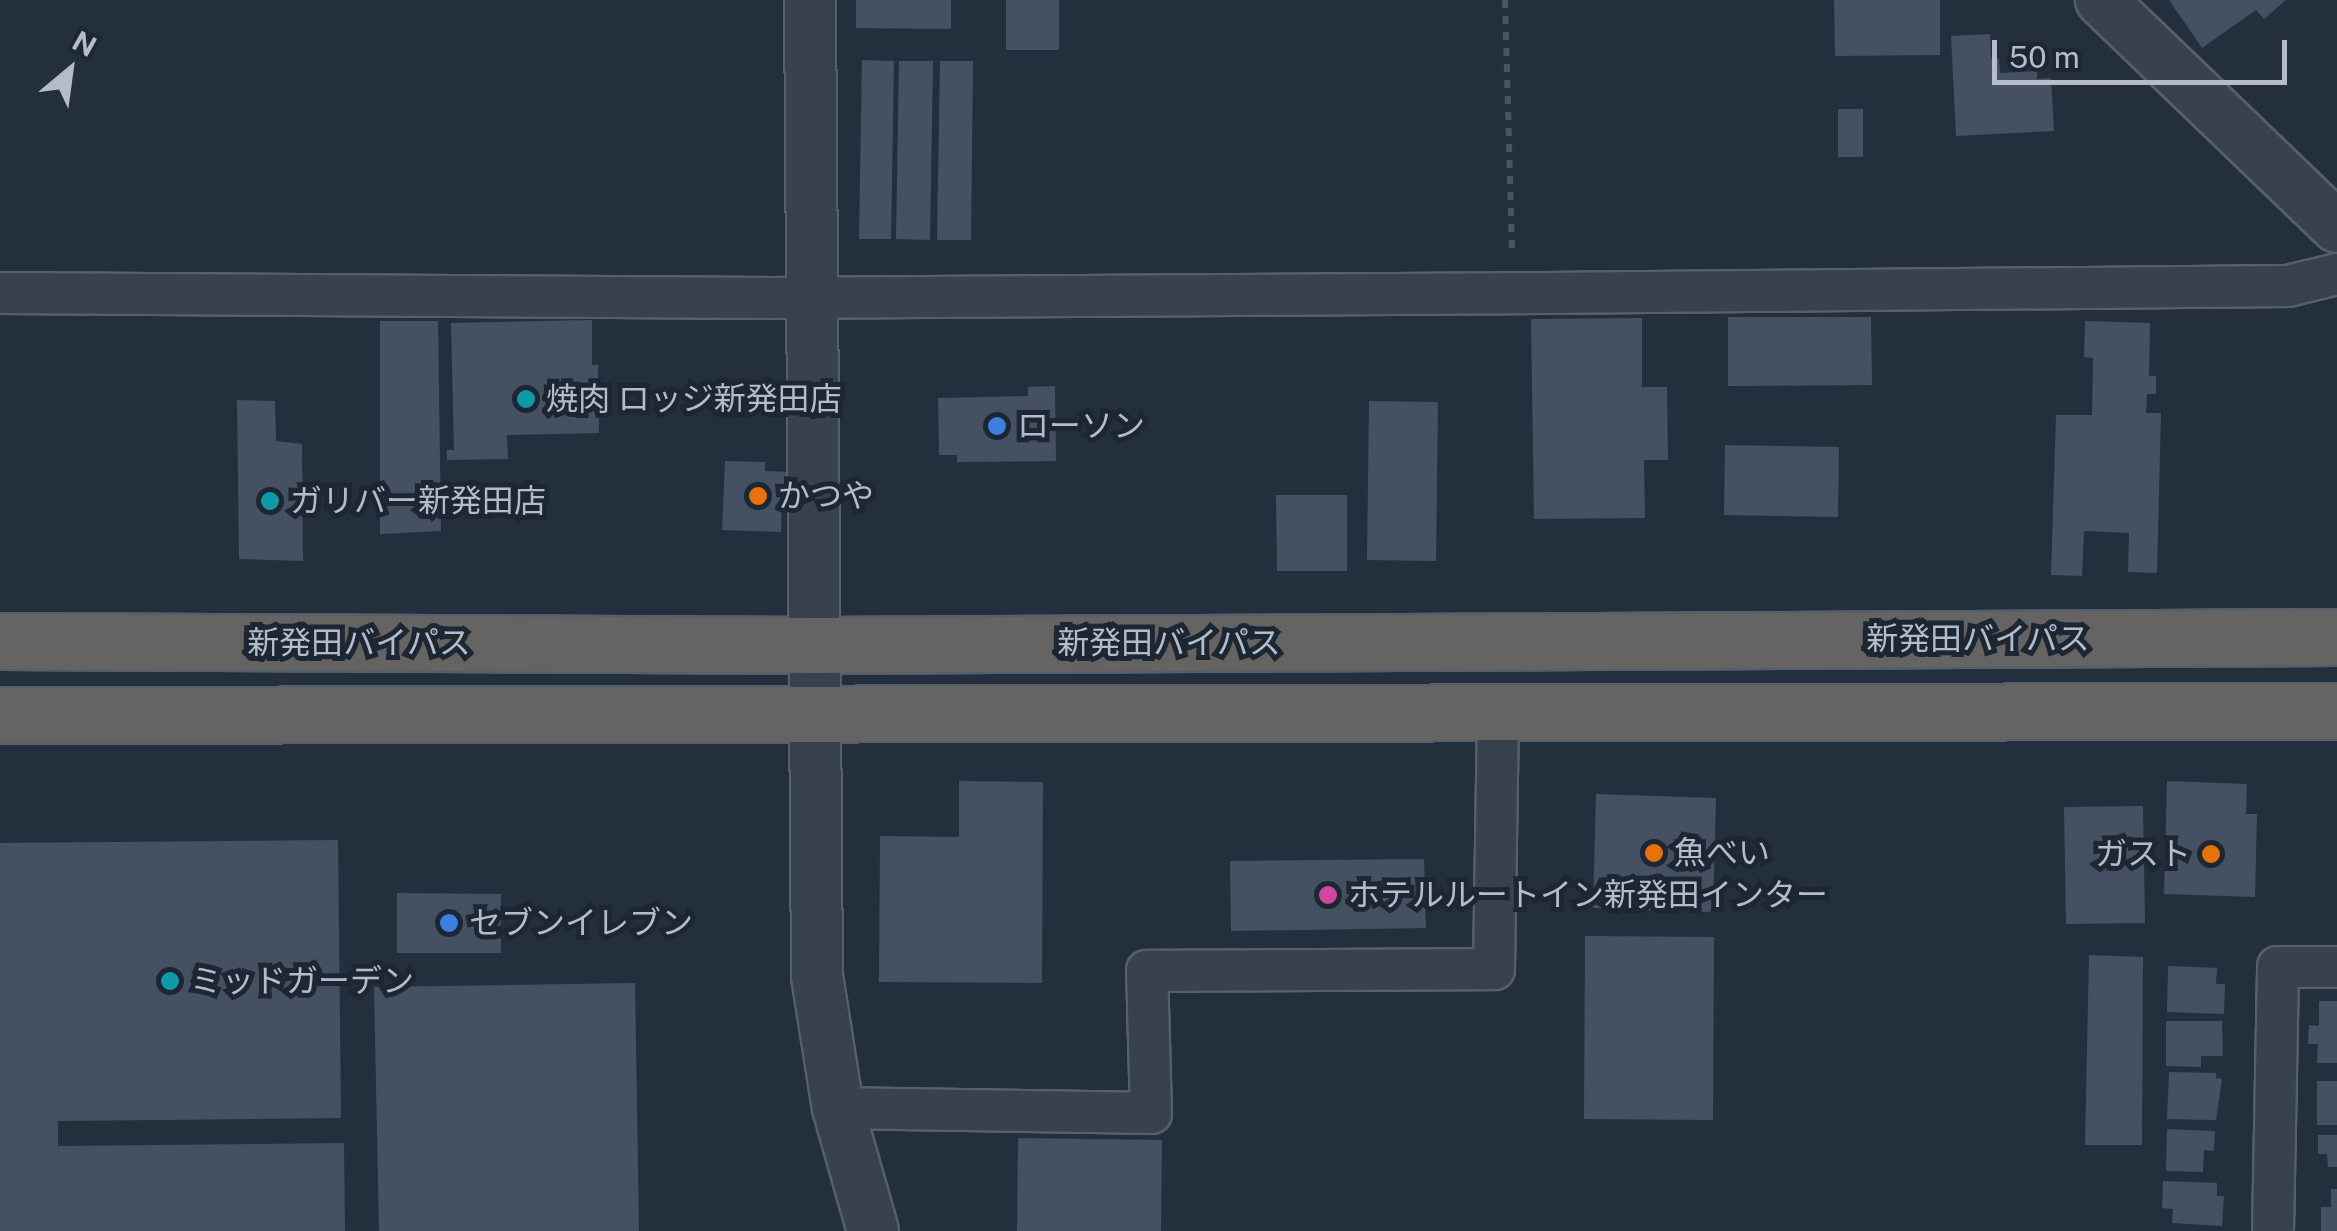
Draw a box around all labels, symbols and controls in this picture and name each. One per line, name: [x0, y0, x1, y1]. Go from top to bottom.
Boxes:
north arrow: [20, 20, 120, 120]
scale bar: [1997, 20, 2292, 82]
text: N: [67, 24, 102, 63]
text: 50 m: [2009, 39, 2080, 75]
place label: 焼肉 ロッジ新発田店: [546, 380, 842, 418]
marker: 焼肉 ロッジ新発田店: [515, 388, 537, 410]
place label: ローソン: [1017, 407, 1145, 445]
marker: ローソン: [986, 415, 1008, 437]
place label: かつや: [778, 477, 874, 515]
place label: ガリバー新発田店: [290, 482, 546, 520]
marker: かつや: [747, 485, 769, 507]
marker: ガリバー新発田店: [259, 490, 281, 512]
street label: 新発田バイパス: [1866, 620, 2090, 658]
street label: 新発田バイパス: [247, 624, 471, 662]
street label: 新発田バイパス: [1057, 624, 1281, 662]
place label: 魚べい: [1674, 834, 1770, 872]
place label: ガスト: [2095, 835, 2191, 873]
marker: 魚べい: [1643, 842, 1665, 864]
marker: ガスト: [2200, 843, 2222, 865]
place label: ホテルルートイン新発田インター: [1348, 876, 1828, 914]
marker: ホテルルートイン新発田インター: [1317, 884, 1339, 906]
place label: セブンイレブン: [469, 904, 693, 942]
marker: セブンイレブン: [438, 912, 460, 934]
place label: ミッドガーデン: [190, 962, 414, 1000]
marker: ミッドガーデン: [159, 970, 181, 992]

